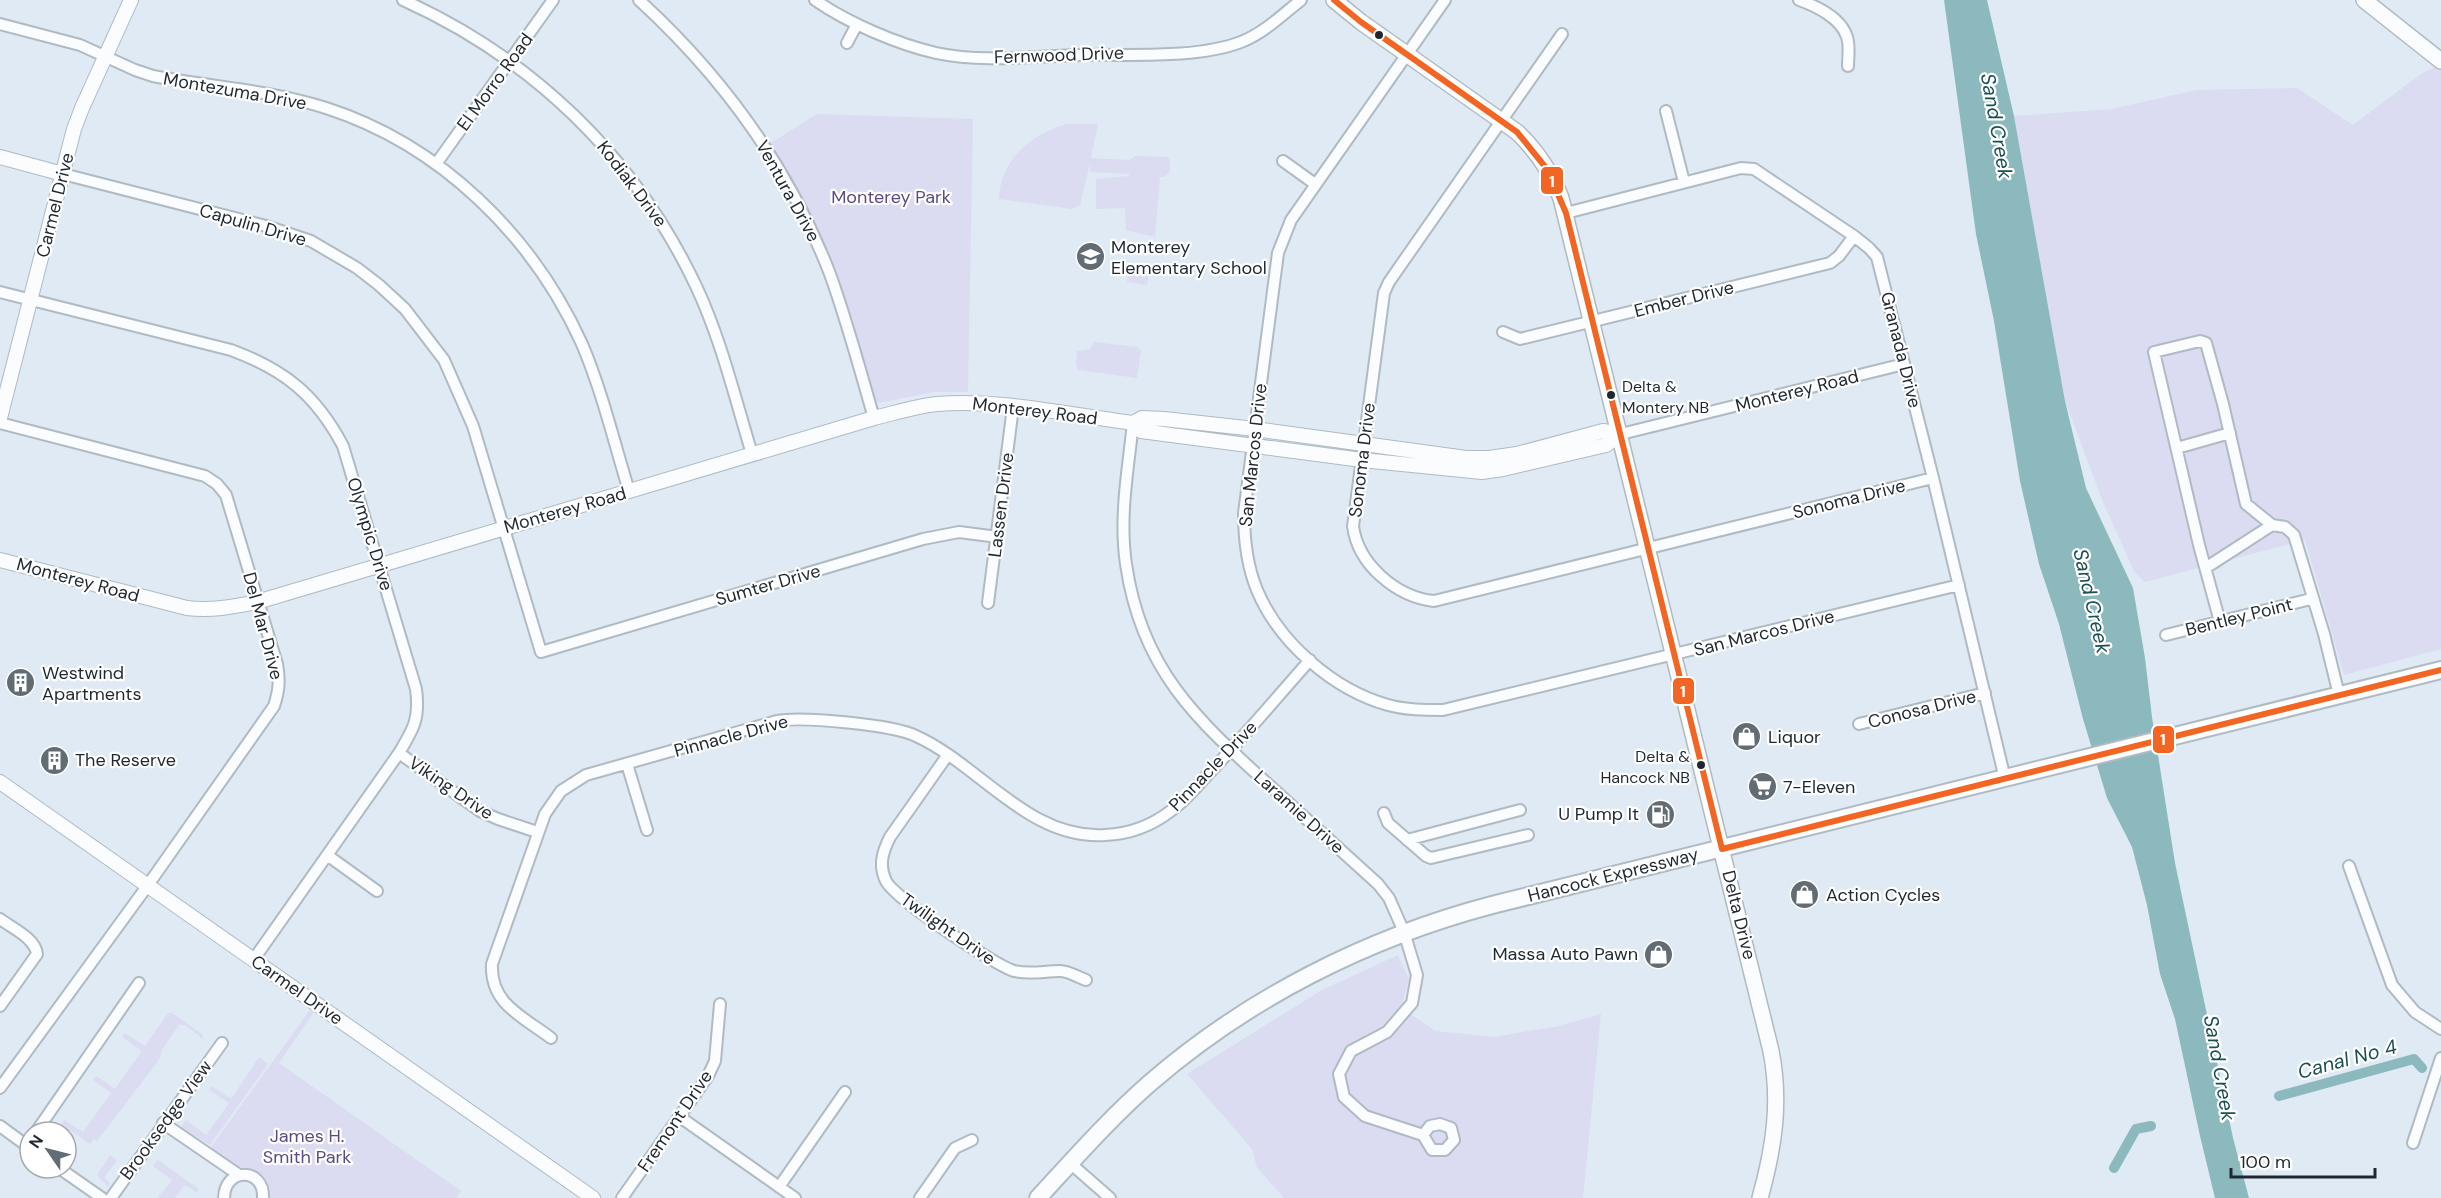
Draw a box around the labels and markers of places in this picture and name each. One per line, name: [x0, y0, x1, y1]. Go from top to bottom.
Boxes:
unlabelled marker: [1373, 29, 1385, 41]
place label: Monterey Elementary School: [1111, 235, 1267, 280]
school or university icon: Monterey Elementary School: [1074, 241, 1106, 273]
place label: Delta & Montery NB: [1622, 376, 1709, 418]
marker: Delta & Montery NB: [1605, 389, 1617, 401]
place label: Westwind Apartments: [42, 661, 141, 706]
building icon: Westwind Apartments: [5, 667, 37, 699]
shop icon: Liquor: [1731, 721, 1763, 753]
place label: Liquor: [1768, 725, 1821, 749]
building icon: The Reserve: [38, 744, 70, 776]
place label: Delta & Hancock NB: [1600, 746, 1690, 788]
place label: The Reserve: [75, 748, 176, 772]
marker: Delta & Hancock NB: [1695, 759, 1707, 771]
supermarket icon: 7-Eleven: [1746, 771, 1778, 803]
place label: 7-Eleven: [1783, 775, 1855, 799]
fuel station icon: U Pump It: [1644, 798, 1676, 830]
place label: U Pump It: [1558, 802, 1639, 826]
shop icon: Action Cycles: [1789, 879, 1821, 911]
place label: Action Cycles: [1826, 883, 1940, 907]
shop icon: Massa Auto Pawn: [1643, 938, 1675, 970]
place label: Massa Auto Pawn: [1492, 942, 1638, 966]

